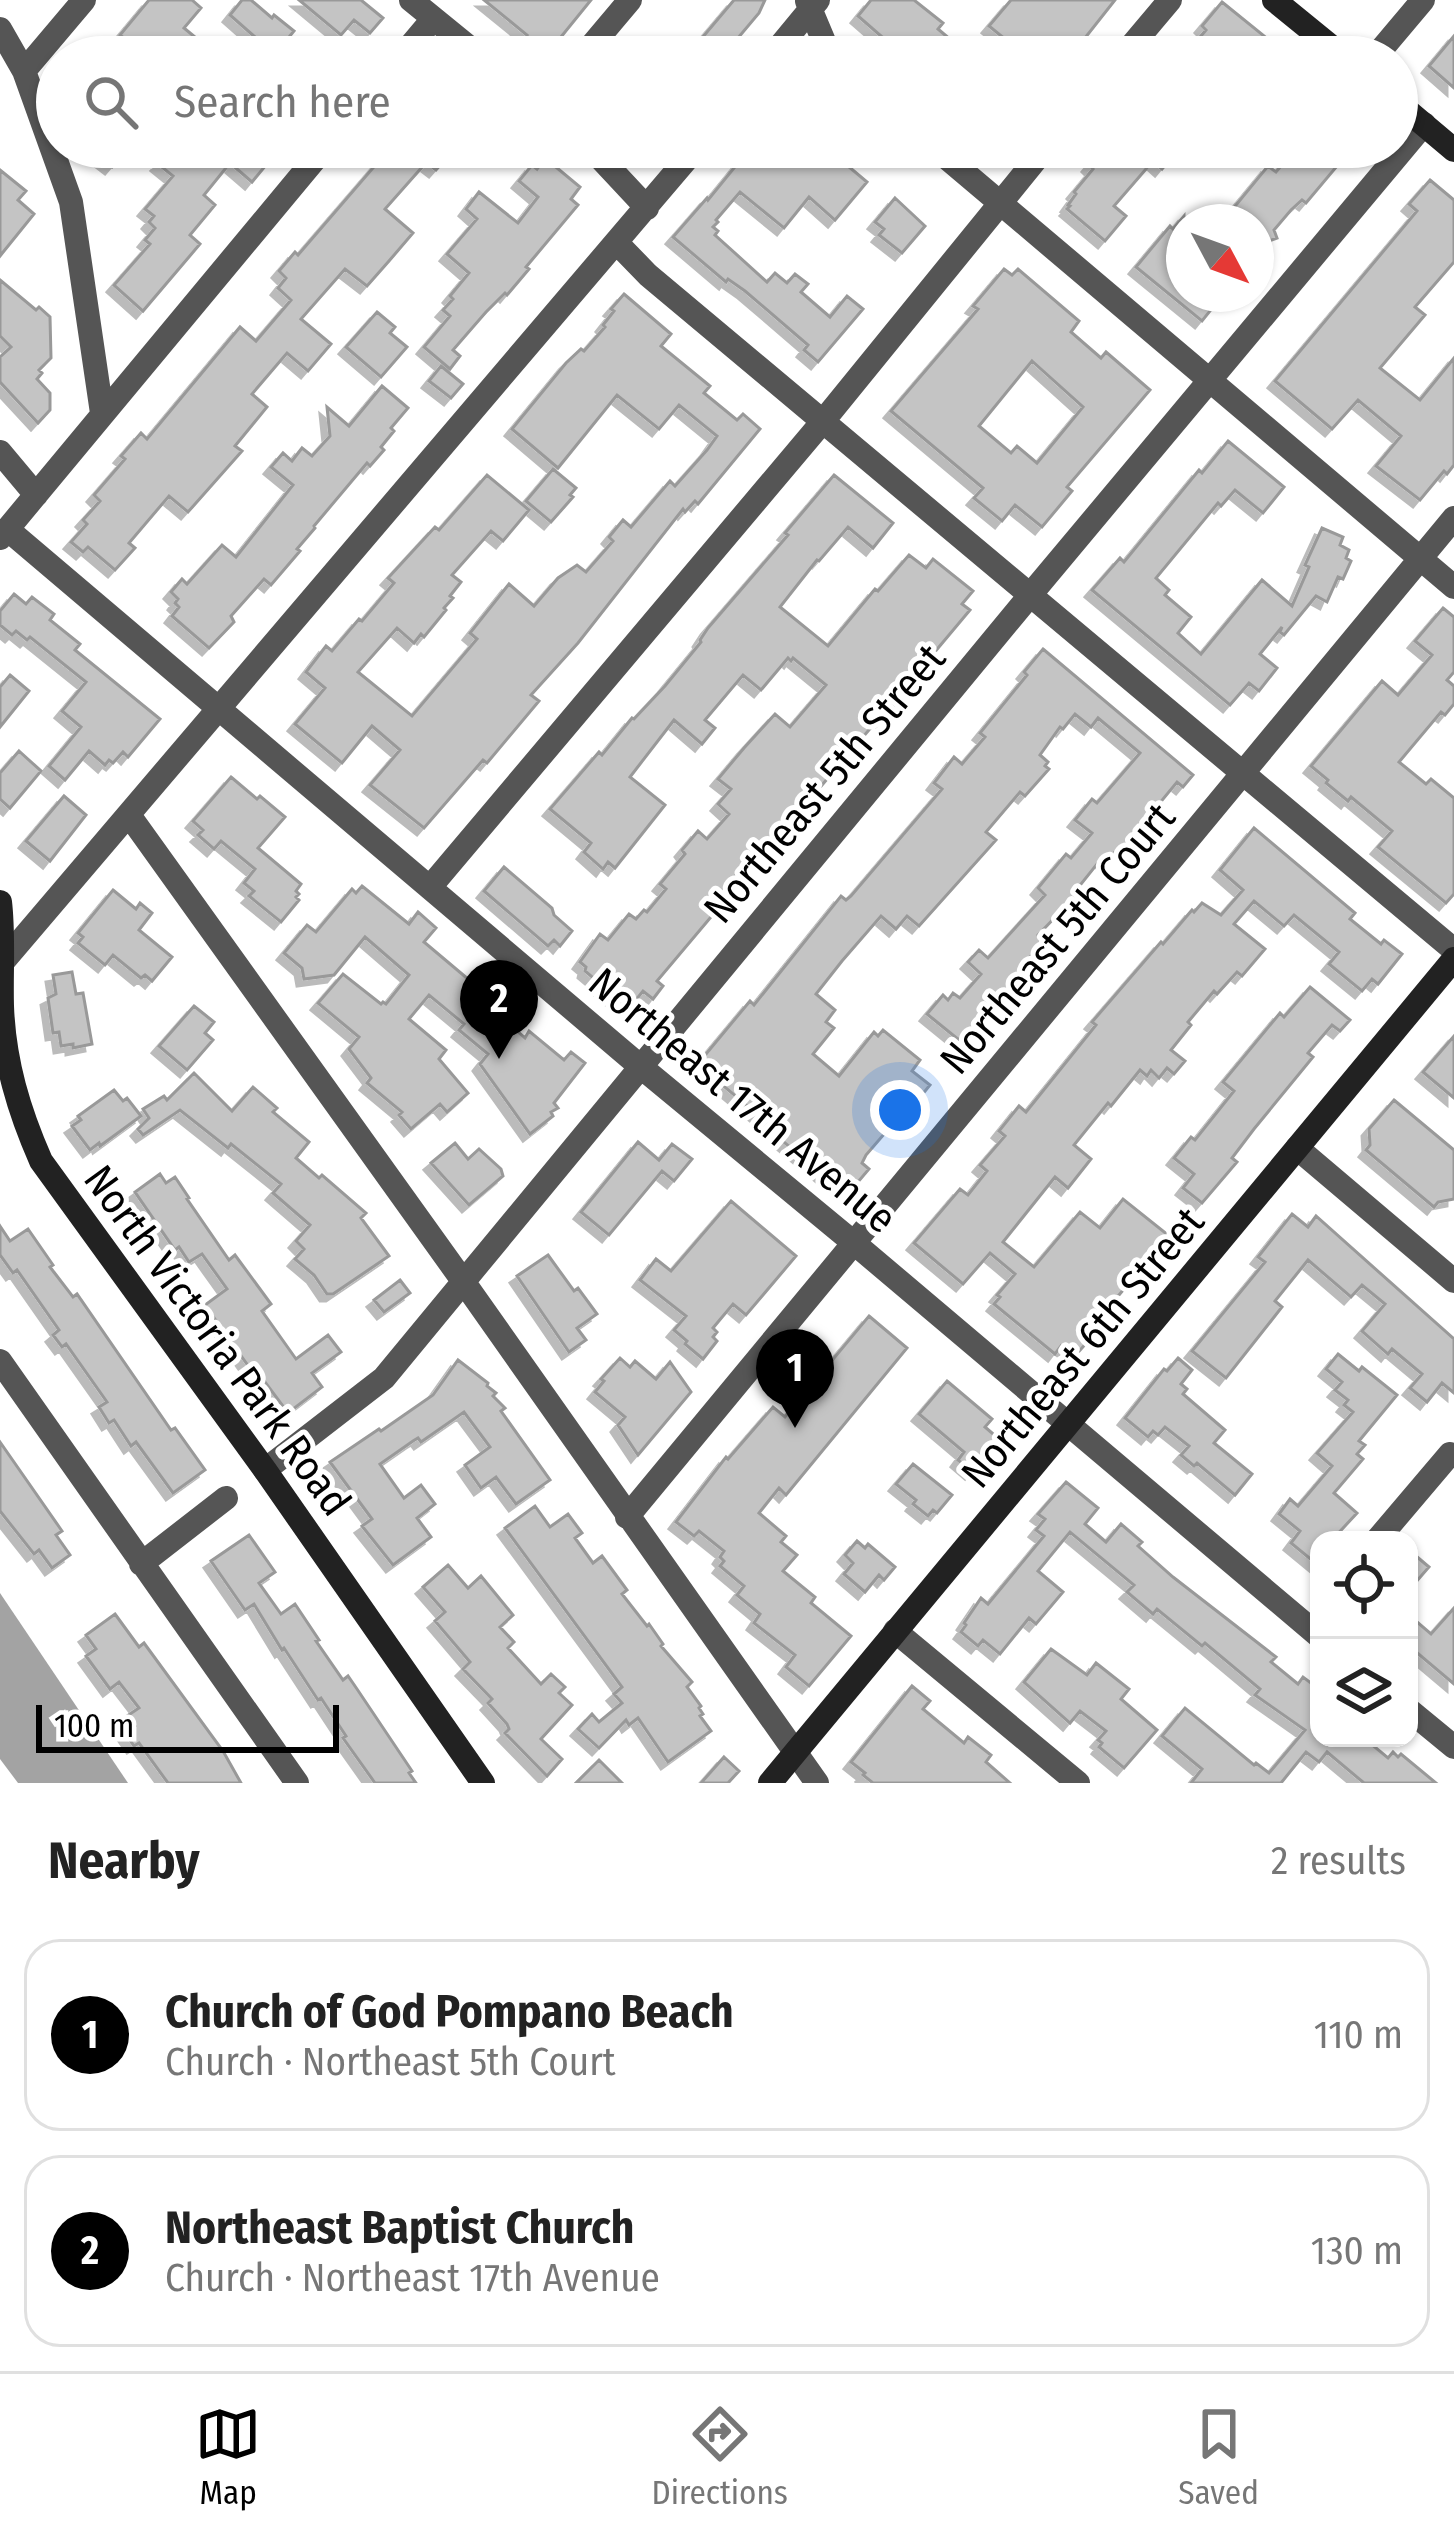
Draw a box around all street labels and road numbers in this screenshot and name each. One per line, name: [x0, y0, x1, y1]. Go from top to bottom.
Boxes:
street label: Northeast 5th Street: [694, 634, 956, 933]
street label: Northeast 5th Court: [930, 793, 1186, 1084]
street label: Northeast 17th Avenue: [579, 958, 906, 1244]
street label: North Victoria Park Road: [73, 1156, 361, 1525]
street label: Northeast 6th Street: [951, 1197, 1215, 1498]

